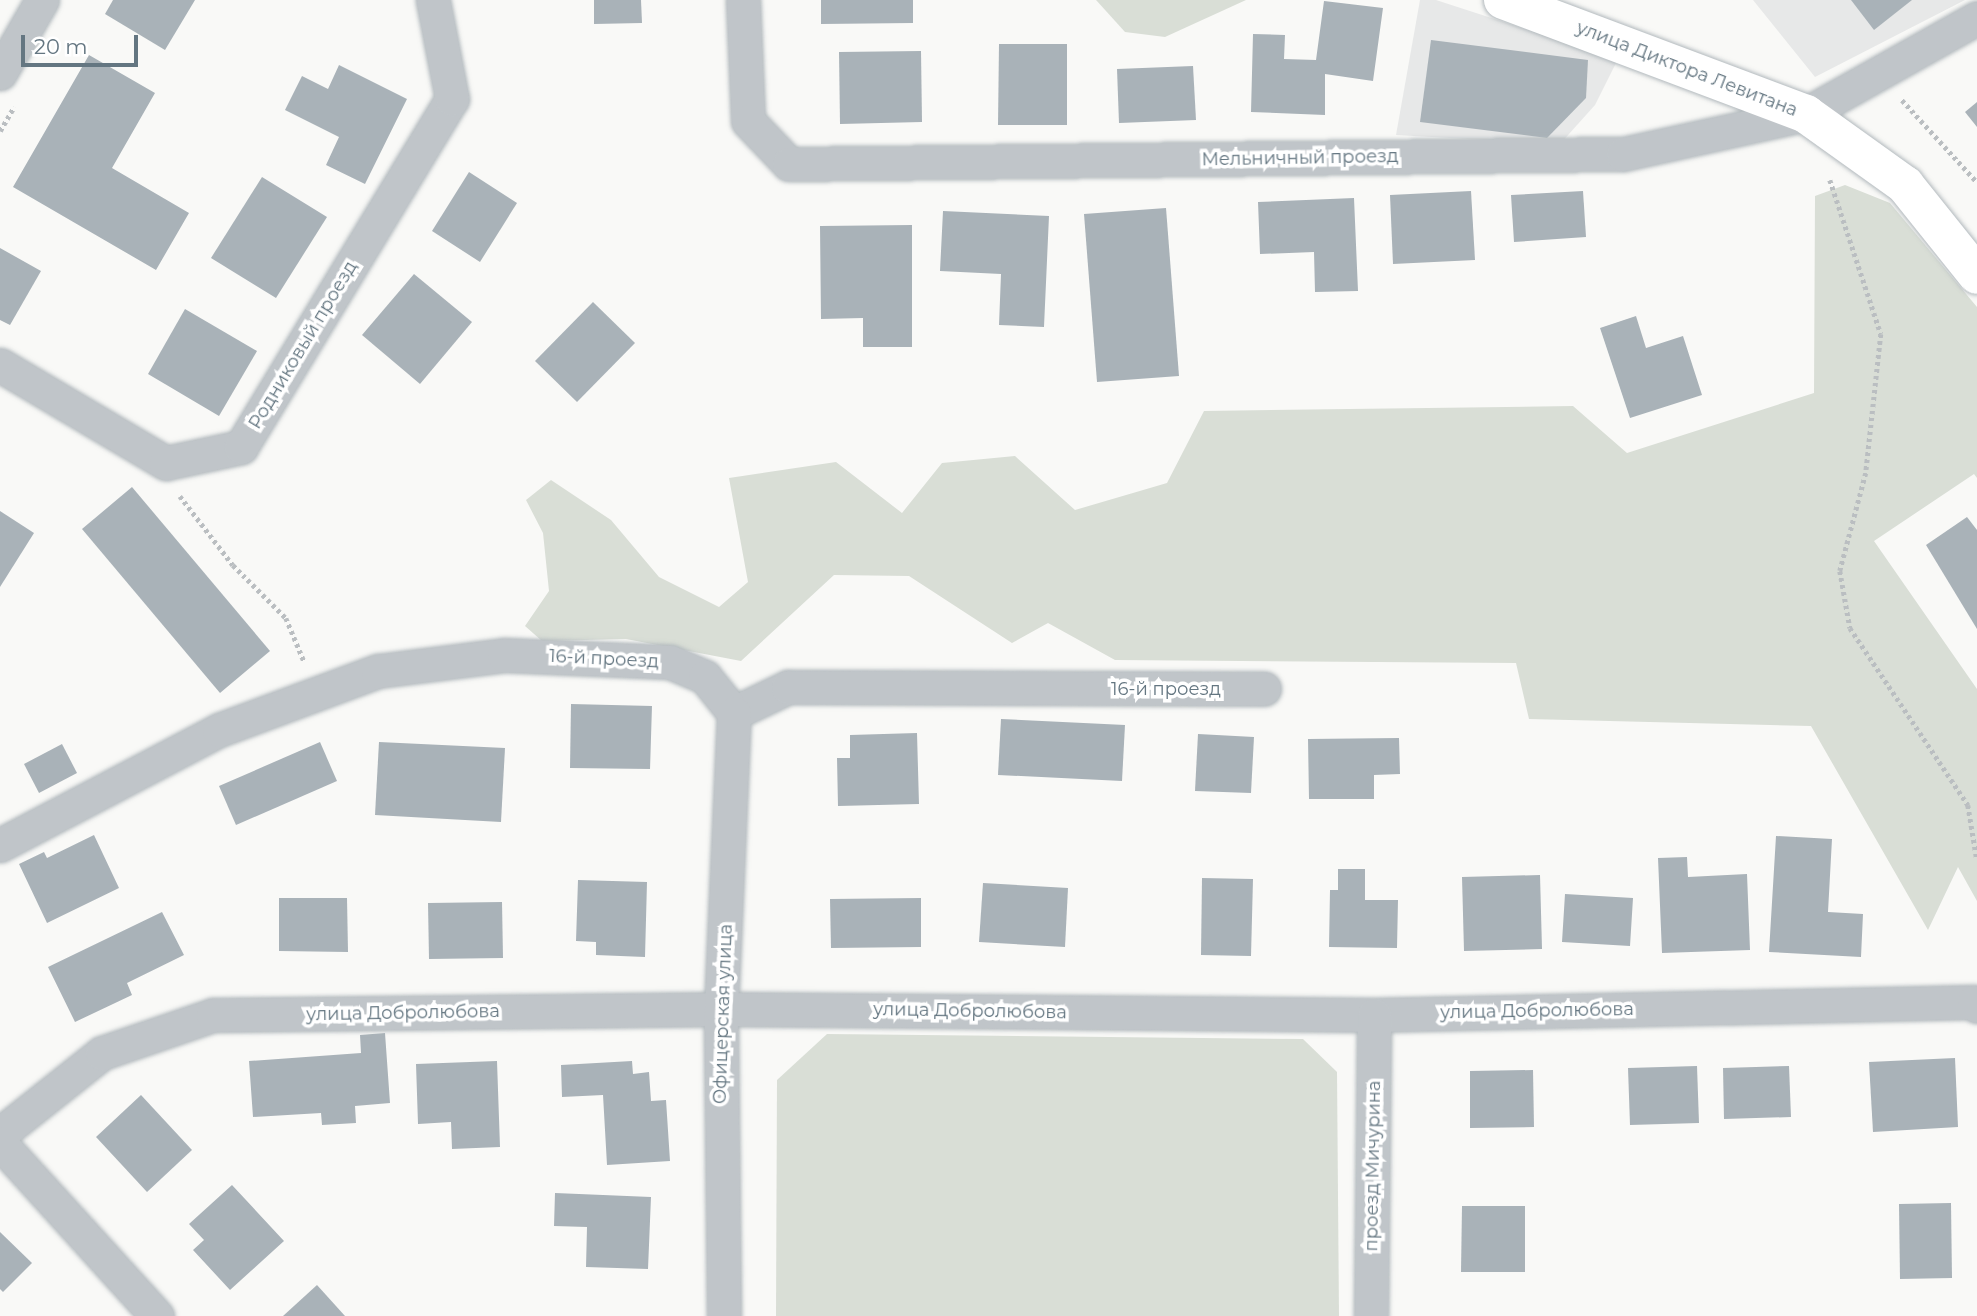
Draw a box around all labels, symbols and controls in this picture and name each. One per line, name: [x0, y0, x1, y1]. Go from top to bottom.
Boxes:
street label: улица Диктора Левитана: [1573, 17, 1801, 121]
scale bar: [24, 21, 142, 65]
text: 20 m: [34, 34, 88, 59]
street label: Мельничный проезд: [1201, 145, 1399, 171]
street label: Родниковый проезд: [244, 257, 362, 433]
street label: 16-й проезд: [549, 645, 659, 673]
street label: 16-й проезд: [1111, 678, 1221, 700]
street label: Офицерская улица: [709, 924, 737, 1104]
street label: улица Добролюбова: [873, 999, 1067, 1023]
street label: улица Добролюбова: [1440, 999, 1634, 1023]
street label: улица Добролюбова: [306, 1001, 500, 1025]
street label: проезд Мичурина: [1361, 1080, 1385, 1252]

